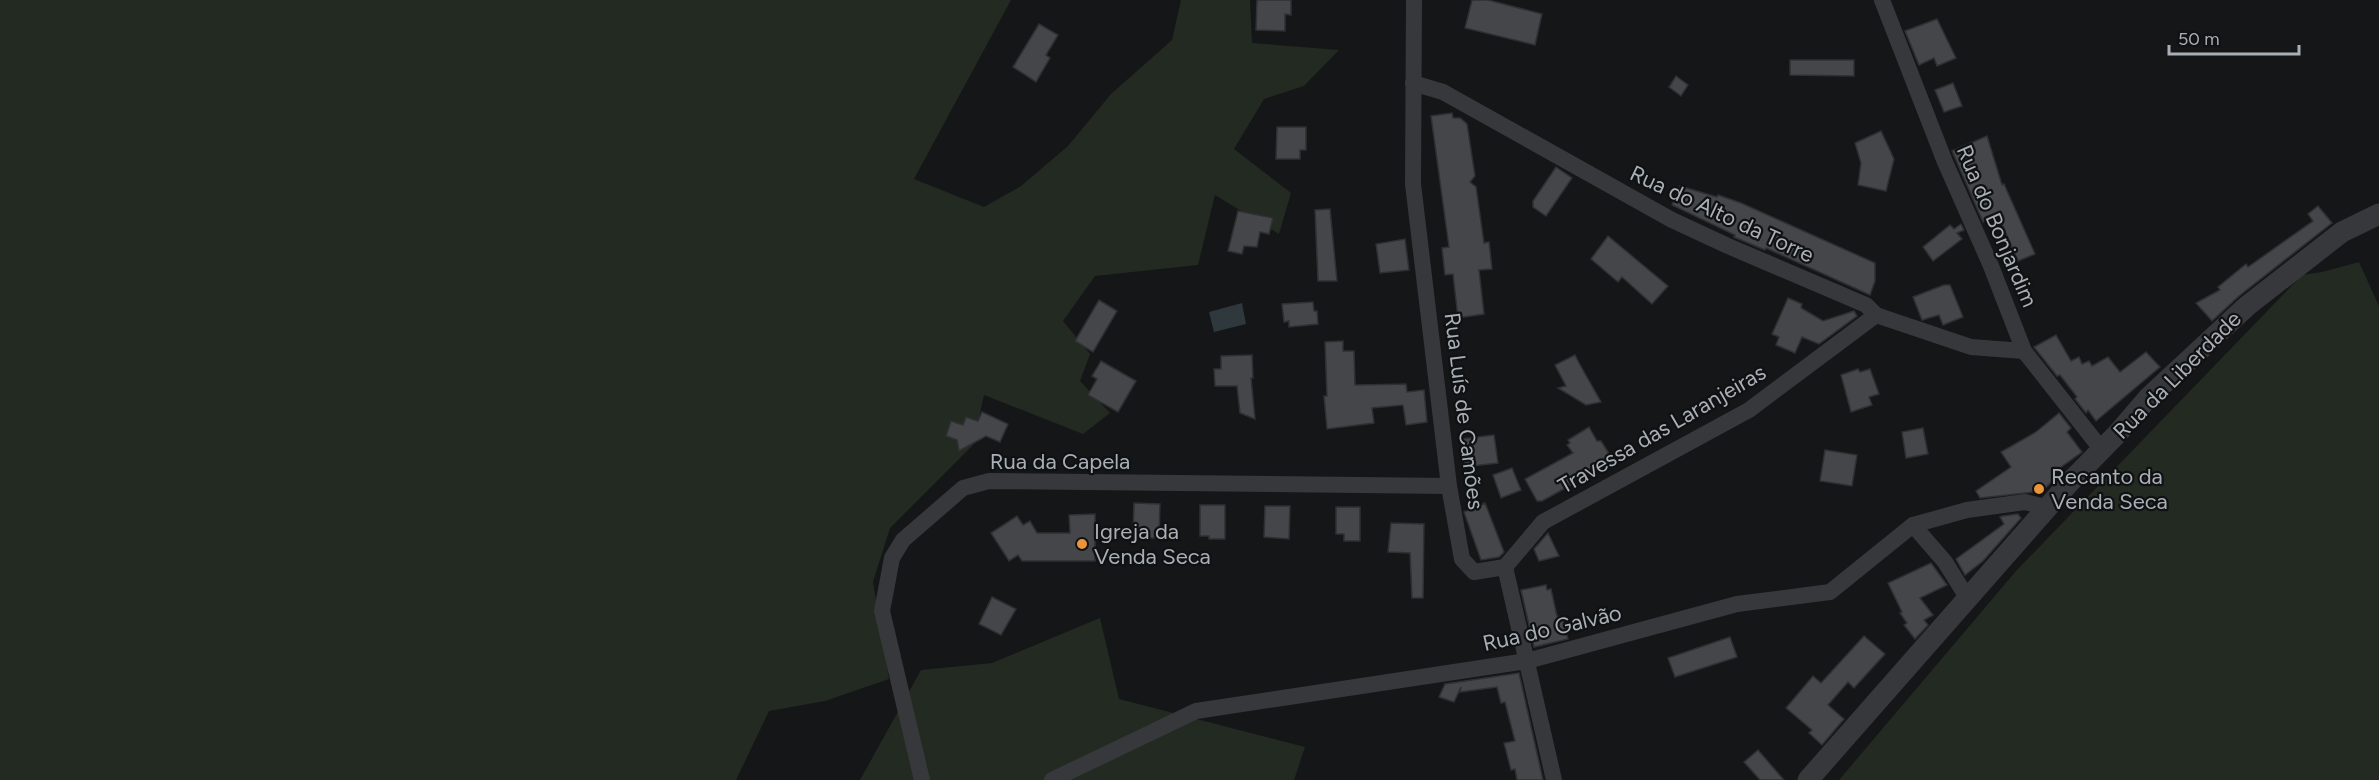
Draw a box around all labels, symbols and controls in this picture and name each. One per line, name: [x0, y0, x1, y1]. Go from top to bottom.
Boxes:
scale bar: [2169, 18, 2300, 56]
text: 50 m: [2178, 28, 2220, 50]
street label: Rua do Bonjardim: [1951, 141, 2043, 311]
street label: Rua do Alto da Torre: [1626, 160, 1818, 268]
street label: Rua da Liberdade: [2107, 305, 2247, 445]
street label: Rua Luís de Camões: [1439, 311, 1489, 511]
street label: Travessa das Laranjeiras: [1553, 358, 1771, 500]
street label: Rua da Capela: [990, 448, 1130, 475]
place label: Recanto da Venda Seca: [2051, 463, 2168, 515]
marker: Recanto da Venda Seca: [2032, 482, 2046, 496]
place label: Igreja da Venda Seca: [1094, 518, 1211, 570]
marker: Igreja da Venda Seca: [1075, 537, 1089, 551]
street label: Rua do Galvão: [1480, 599, 1624, 657]

